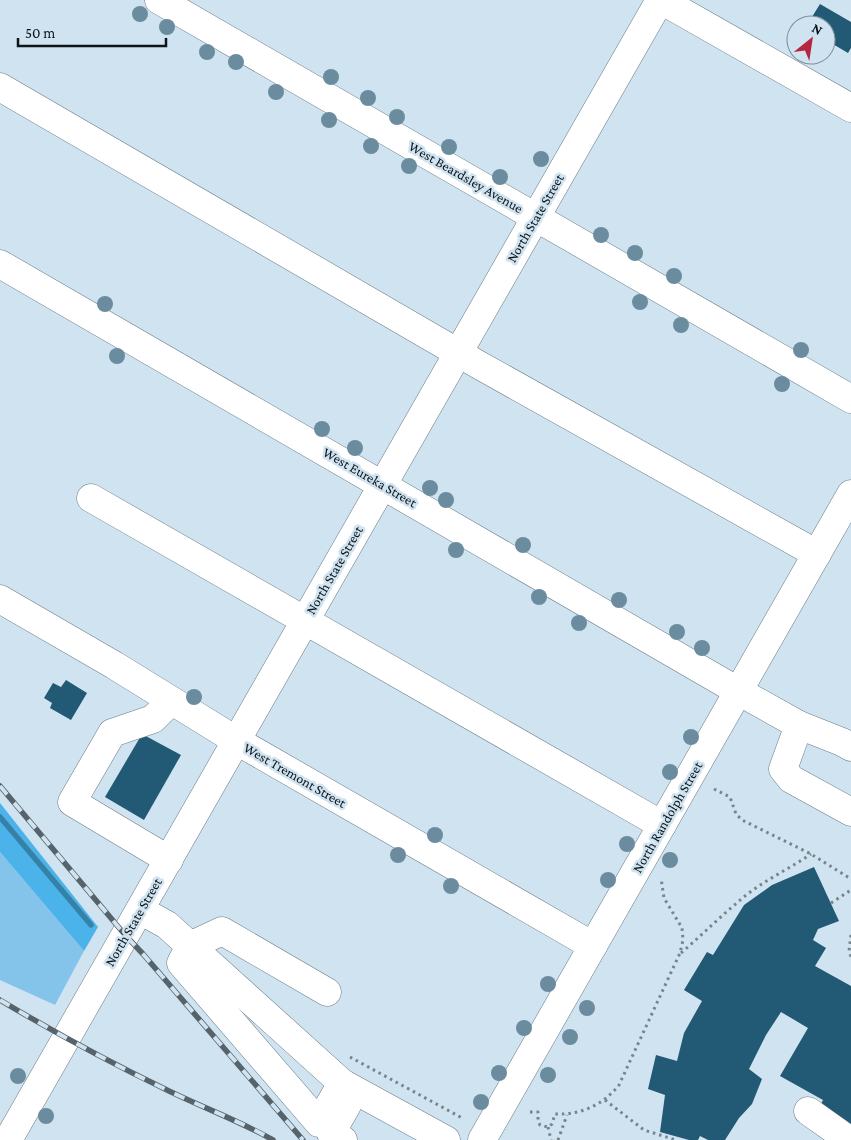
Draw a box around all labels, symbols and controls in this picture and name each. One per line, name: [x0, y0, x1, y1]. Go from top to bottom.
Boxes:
scale bar: [18, 15, 165, 47]
north arrow: [786, 15, 836, 65]
text: N: [809, 19, 826, 38]
text: 50 m: [25, 25, 55, 41]
street label: West Beardsley Avenue: [406, 138, 526, 216]
street label: North State Street: [503, 171, 567, 265]
street label: West Eureka Street: [320, 444, 420, 510]
street label: North State Street: [302, 523, 366, 617]
street label: West Tremont Street: [241, 739, 349, 811]
street label: North Randolph Street: [629, 758, 706, 875]
street label: North State Street: [101, 875, 165, 969]

